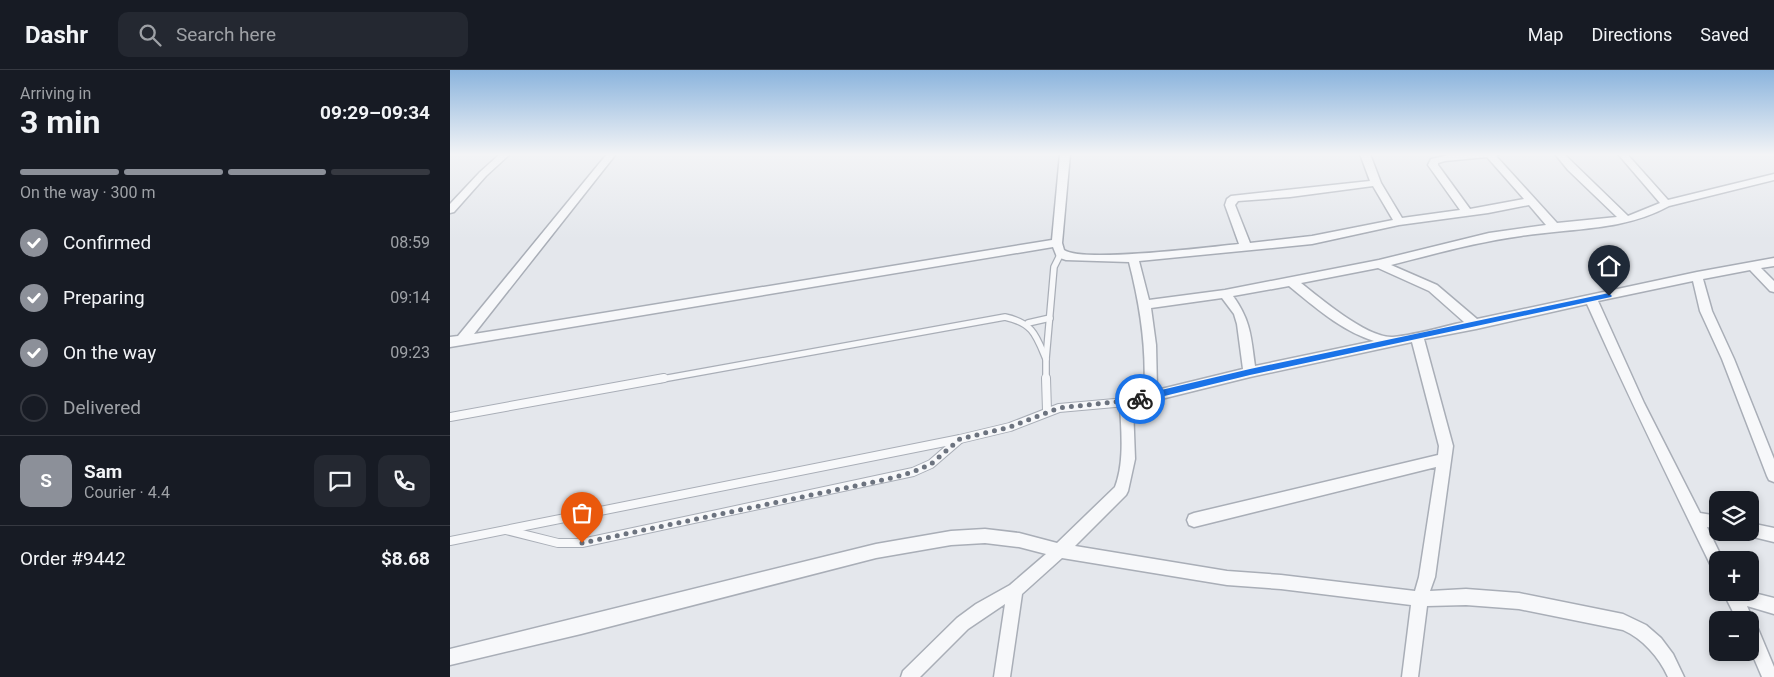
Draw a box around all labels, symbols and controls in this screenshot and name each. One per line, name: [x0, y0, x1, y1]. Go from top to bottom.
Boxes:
search box: [118, 12, 468, 57]
text: Dashr: [25, 21, 88, 49]
icon: search: [136, 21, 164, 49]
text: Search here: [176, 23, 276, 46]
text: Map: [1528, 24, 1563, 45]
text: Directions: [1591, 24, 1672, 45]
text: Saved: [1700, 24, 1749, 45]
text: Arriving in: [20, 84, 91, 103]
text: 09:29–09:34: [320, 101, 430, 124]
text: 3 min: [20, 103, 100, 141]
text: On the way · 300 m: [20, 183, 156, 202]
icon: check: [20, 229, 48, 257]
text: Confirmed: [63, 231, 151, 254]
text: 08:59: [390, 233, 430, 252]
pin: [1588, 245, 1630, 296]
icon: home: [1595, 252, 1623, 280]
icon: check: [20, 284, 48, 312]
text: Preparing: [63, 286, 145, 309]
text: 09:14: [390, 288, 430, 307]
icon: check: [20, 339, 48, 367]
text: On the way: [63, 341, 156, 364]
text: 09:23: [390, 343, 430, 362]
courier: [1115, 374, 1165, 424]
icon: bike: [1126, 385, 1154, 413]
text: Delivered: [63, 396, 141, 419]
button: chat: [314, 455, 366, 507]
button: phone: [378, 455, 430, 507]
text: Sam: [84, 460, 122, 483]
text: S: [40, 469, 52, 492]
text: Courier · 4.4: [84, 483, 170, 502]
map controls: [1709, 491, 1759, 661]
button: layers: [1709, 491, 1759, 541]
pin: [561, 492, 603, 543]
icon: bag: [568, 499, 596, 527]
text: Order #9442: [20, 547, 126, 570]
text: $8.68: [381, 547, 430, 570]
button: +: [1709, 551, 1759, 601]
button: −: [1709, 611, 1759, 661]

